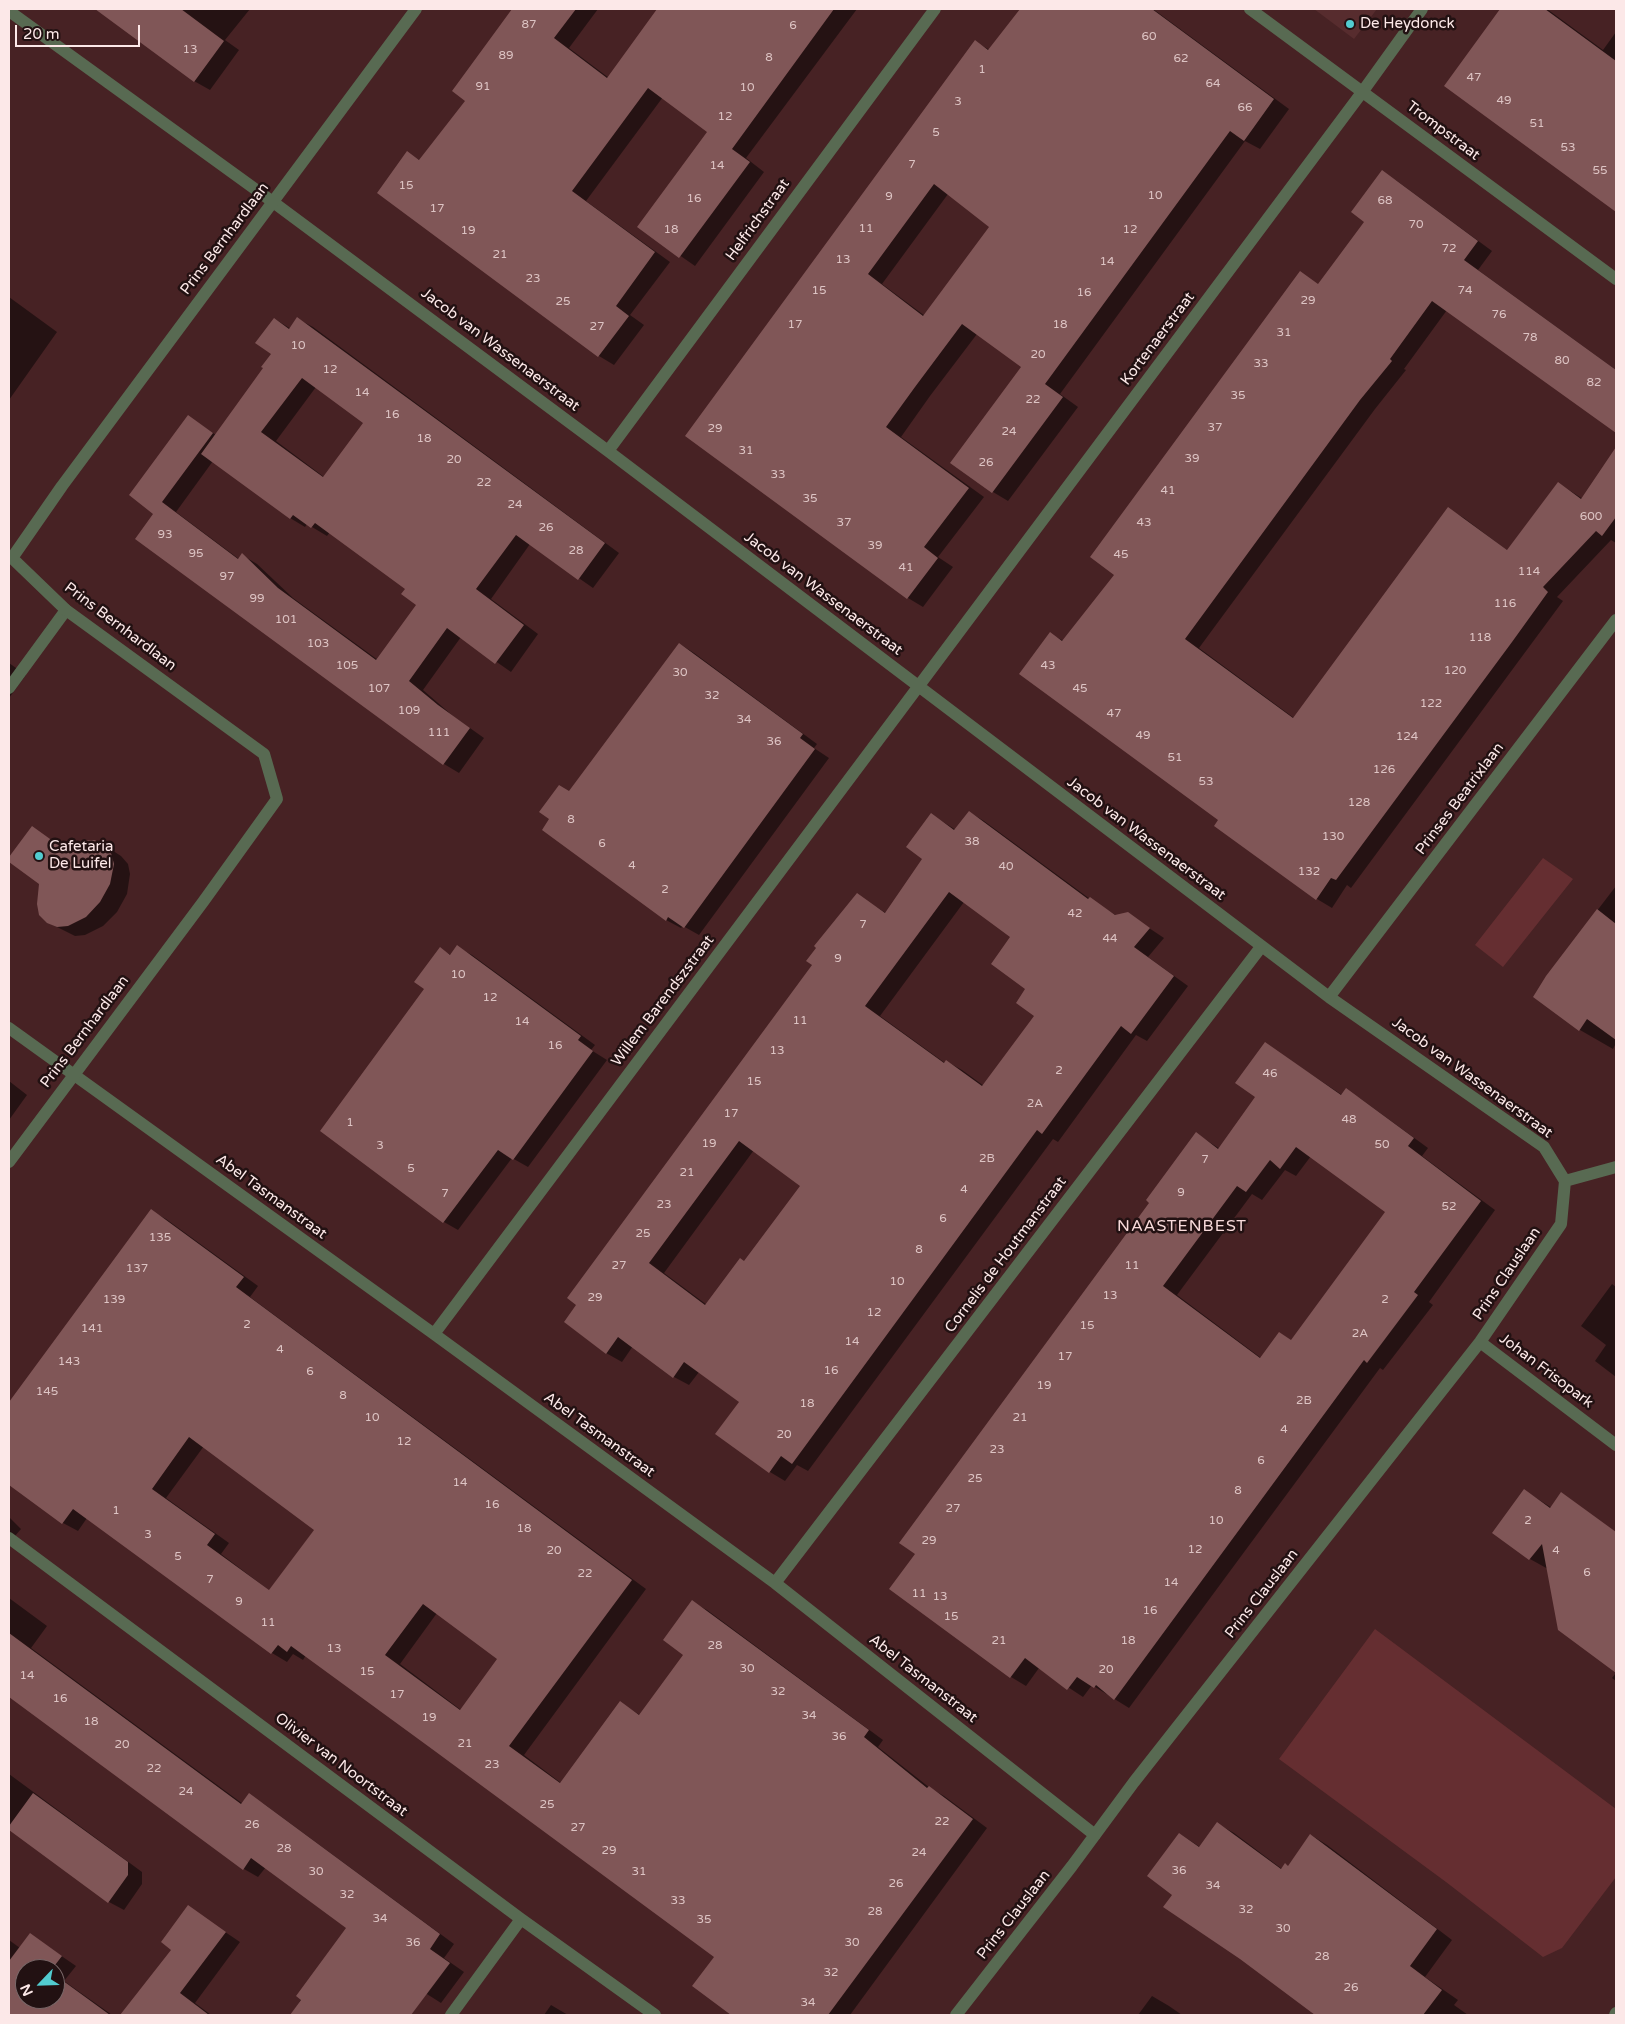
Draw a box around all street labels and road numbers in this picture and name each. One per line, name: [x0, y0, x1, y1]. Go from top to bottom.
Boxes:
street label: Trompstraat: [1403, 98, 1483, 164]
street label: Helfrichstraat: [722, 176, 794, 264]
street label: Prins Bernhardlaan: [177, 179, 273, 299]
street label: Jacob van Wassenaerstraat: [417, 284, 583, 416]
street label: Kortenaerstraat: [1117, 289, 1199, 389]
street label: Jacob van Wassenaerstraat: [740, 528, 906, 660]
street label: Prins Bernhardlaan: [60, 579, 180, 675]
street label: Prinses Beatrixlaan: [1412, 739, 1508, 859]
street label: Jacob van Wassenaerstraat: [1063, 773, 1229, 905]
street label: Willem Barendszstraat: [608, 932, 718, 1070]
street label: Prins Bernhardlaan: [37, 972, 133, 1092]
street label: Jacob van Wassenaerstraat: [1388, 1014, 1556, 1142]
street label: Abel Tasmanstraat: [212, 1151, 330, 1243]
street label: Cornelis de Houtmanstraat: [941, 1173, 1071, 1337]
street label: Prins Clauslaan: [1469, 1224, 1545, 1324]
street label: Johan Frisopark: [1495, 1330, 1597, 1412]
street label: Abel Tasmanstraat: [540, 1389, 658, 1481]
street label: Prins Clauslaan: [1222, 1546, 1302, 1642]
street label: Abel Tasmanstraat: [865, 1631, 981, 1727]
street label: Olivier van Noortstraat: [271, 1709, 411, 1821]
street label: Prins Clauslaan: [974, 1867, 1054, 1963]

